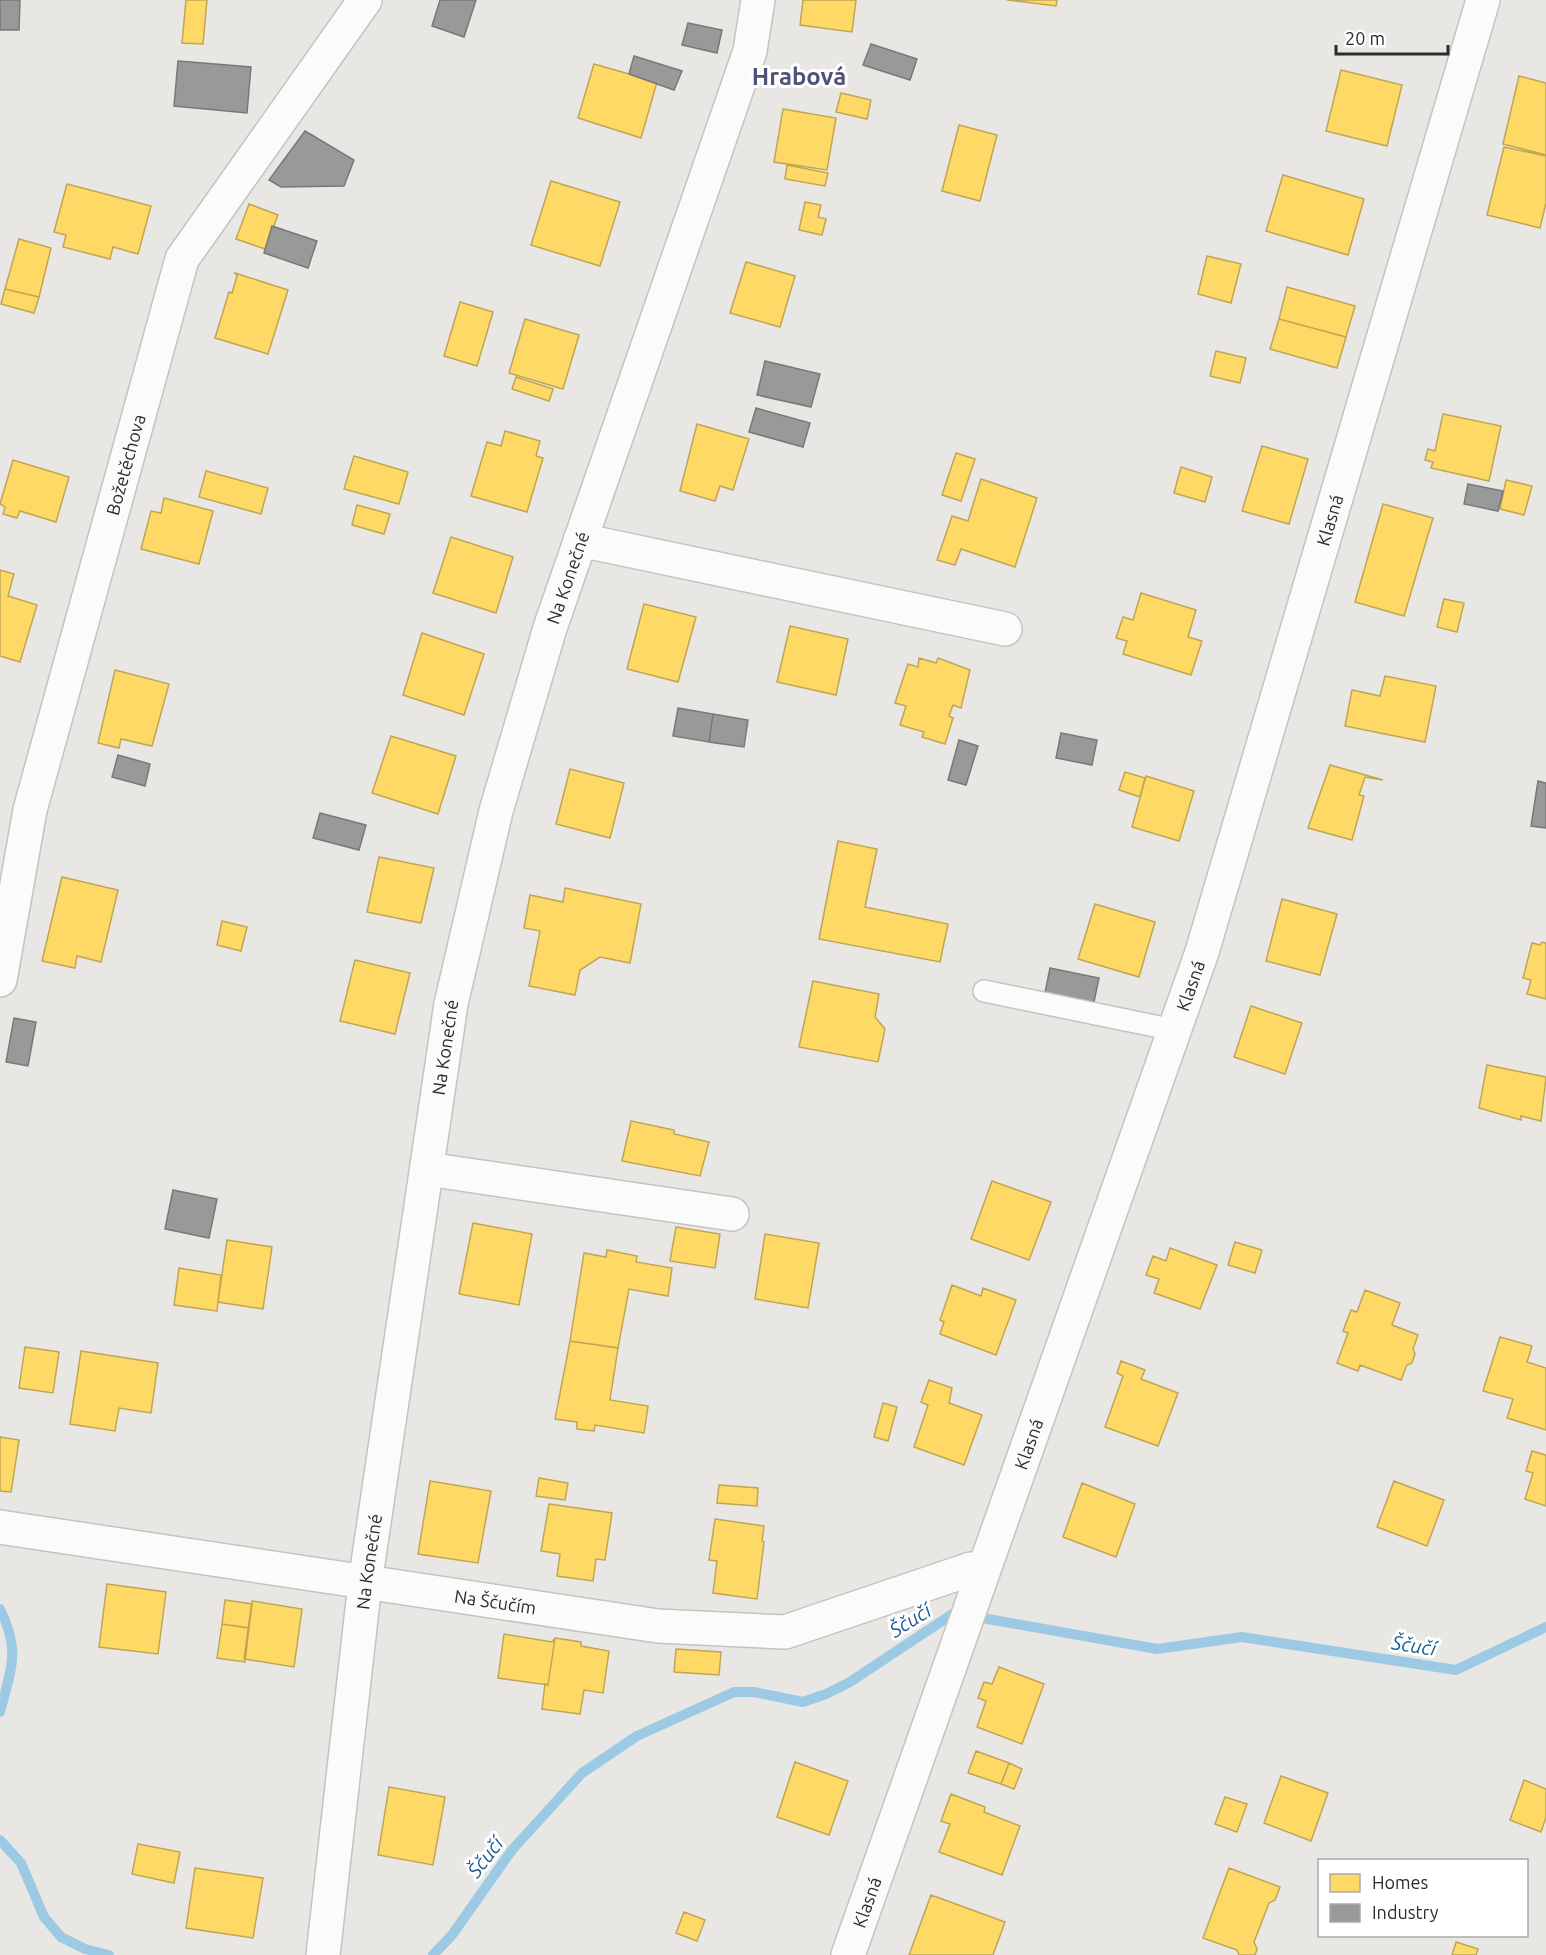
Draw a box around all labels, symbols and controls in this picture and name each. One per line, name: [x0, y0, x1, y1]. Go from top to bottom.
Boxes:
scale bar: [1336, 18, 1448, 56]
text: 20 m: [1345, 28, 1385, 48]
district label: Hrabová: [752, 63, 846, 90]
street label: Božetěchova: [102, 412, 149, 517]
street label: Klasná: [1312, 492, 1346, 548]
street label: Na Konečné: [542, 529, 593, 626]
street label: Klasná: [1172, 958, 1208, 1014]
street label: Na Konečné: [428, 998, 462, 1096]
street label: Klasná: [1010, 1416, 1047, 1472]
street label: Na Konečné: [352, 1512, 385, 1610]
street label: Na Ščučím: [453, 1586, 538, 1618]
water label: Ščučí: [884, 1597, 937, 1642]
water label: Ščučí: [1389, 1630, 1440, 1660]
water label: Ščučí: [462, 1831, 509, 1882]
legend: [1318, 1859, 1528, 1937]
text: Homes: [1372, 1872, 1429, 1892]
street label: Klasná: [848, 1874, 885, 1930]
text: Industry: [1372, 1902, 1439, 1922]

